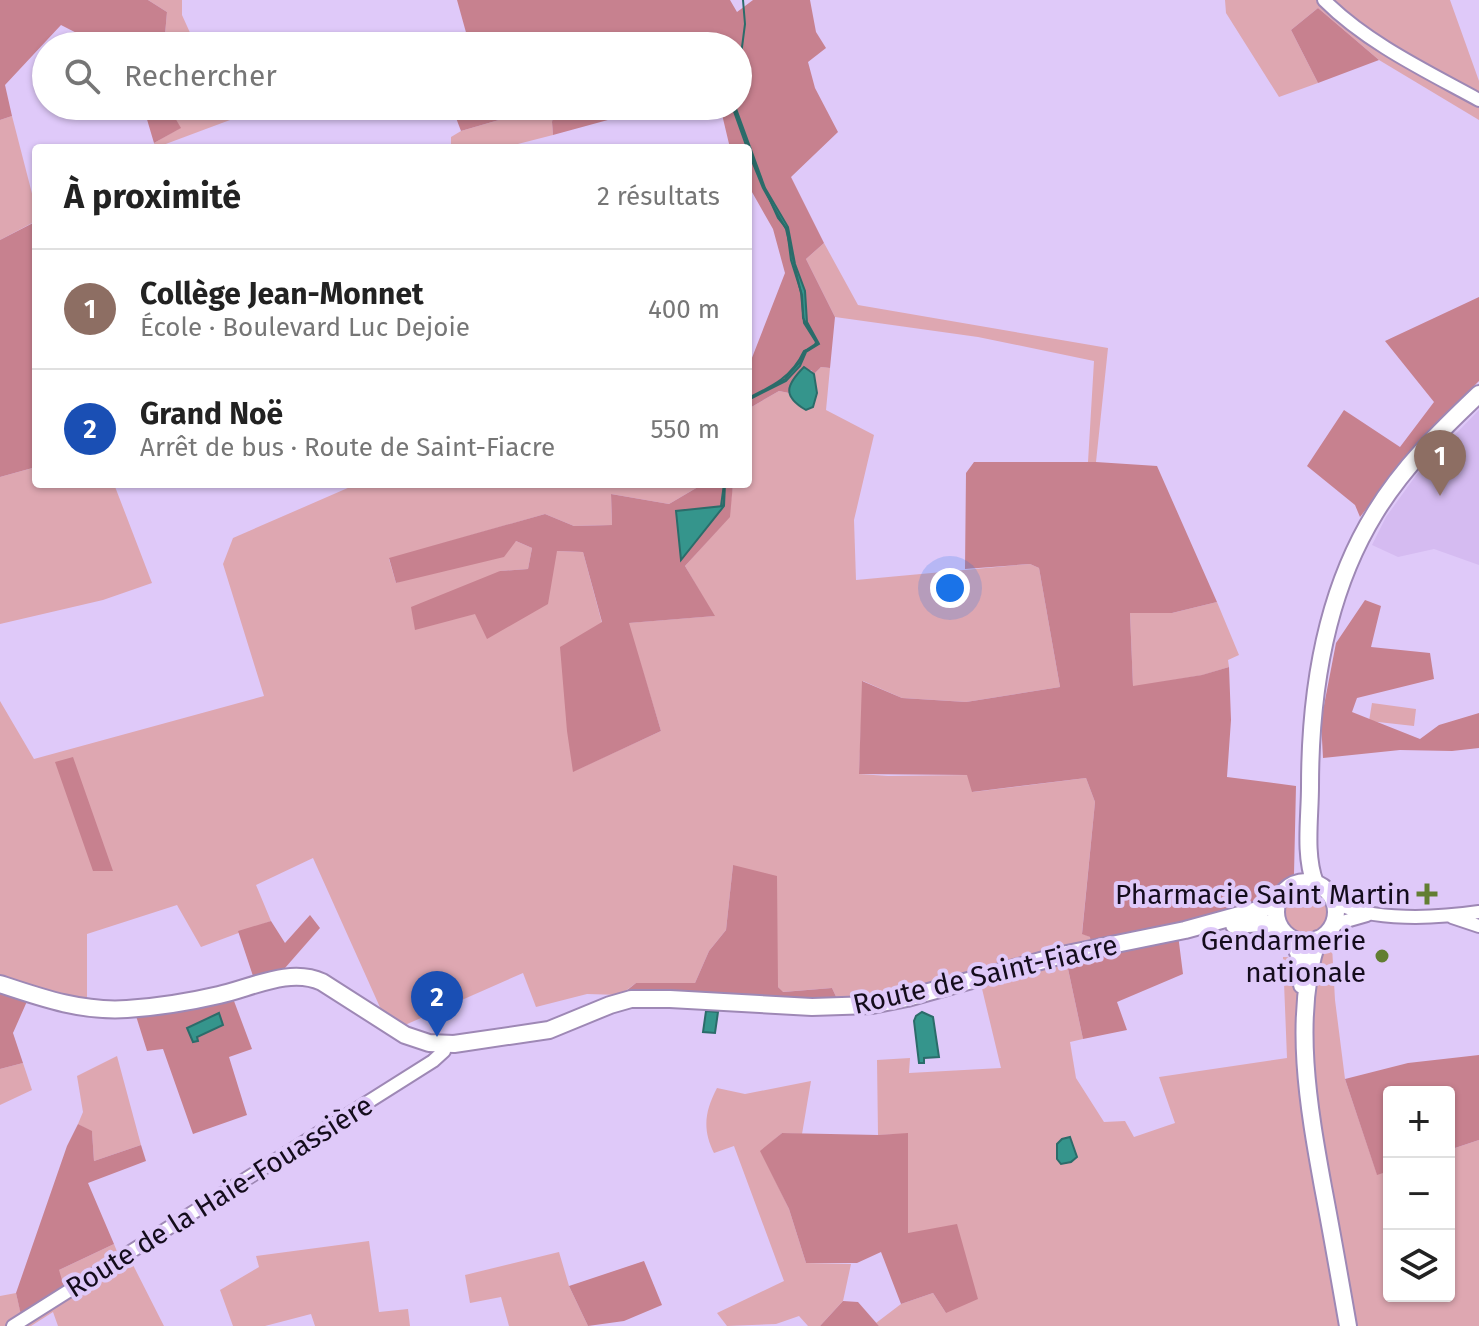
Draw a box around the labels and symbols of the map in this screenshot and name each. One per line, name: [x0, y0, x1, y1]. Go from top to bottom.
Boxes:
pin: 1: [1414, 430, 1466, 496]
your location: [930, 568, 970, 608]
place label: Pharmacie Saint Martin: [1115, 878, 1411, 911]
marker: Pharmacie Saint Martin: [1418, 885, 1436, 903]
place label: Gendarmerie nationale: [1201, 924, 1366, 989]
street label: Route de Saint-Fiacre: [850, 928, 1121, 1021]
marker: Gendarmerie nationale: [1373, 947, 1391, 965]
pin: 2: [411, 971, 463, 1037]
street label: Route de la Haie-Fouassière: [60, 1088, 379, 1304]

